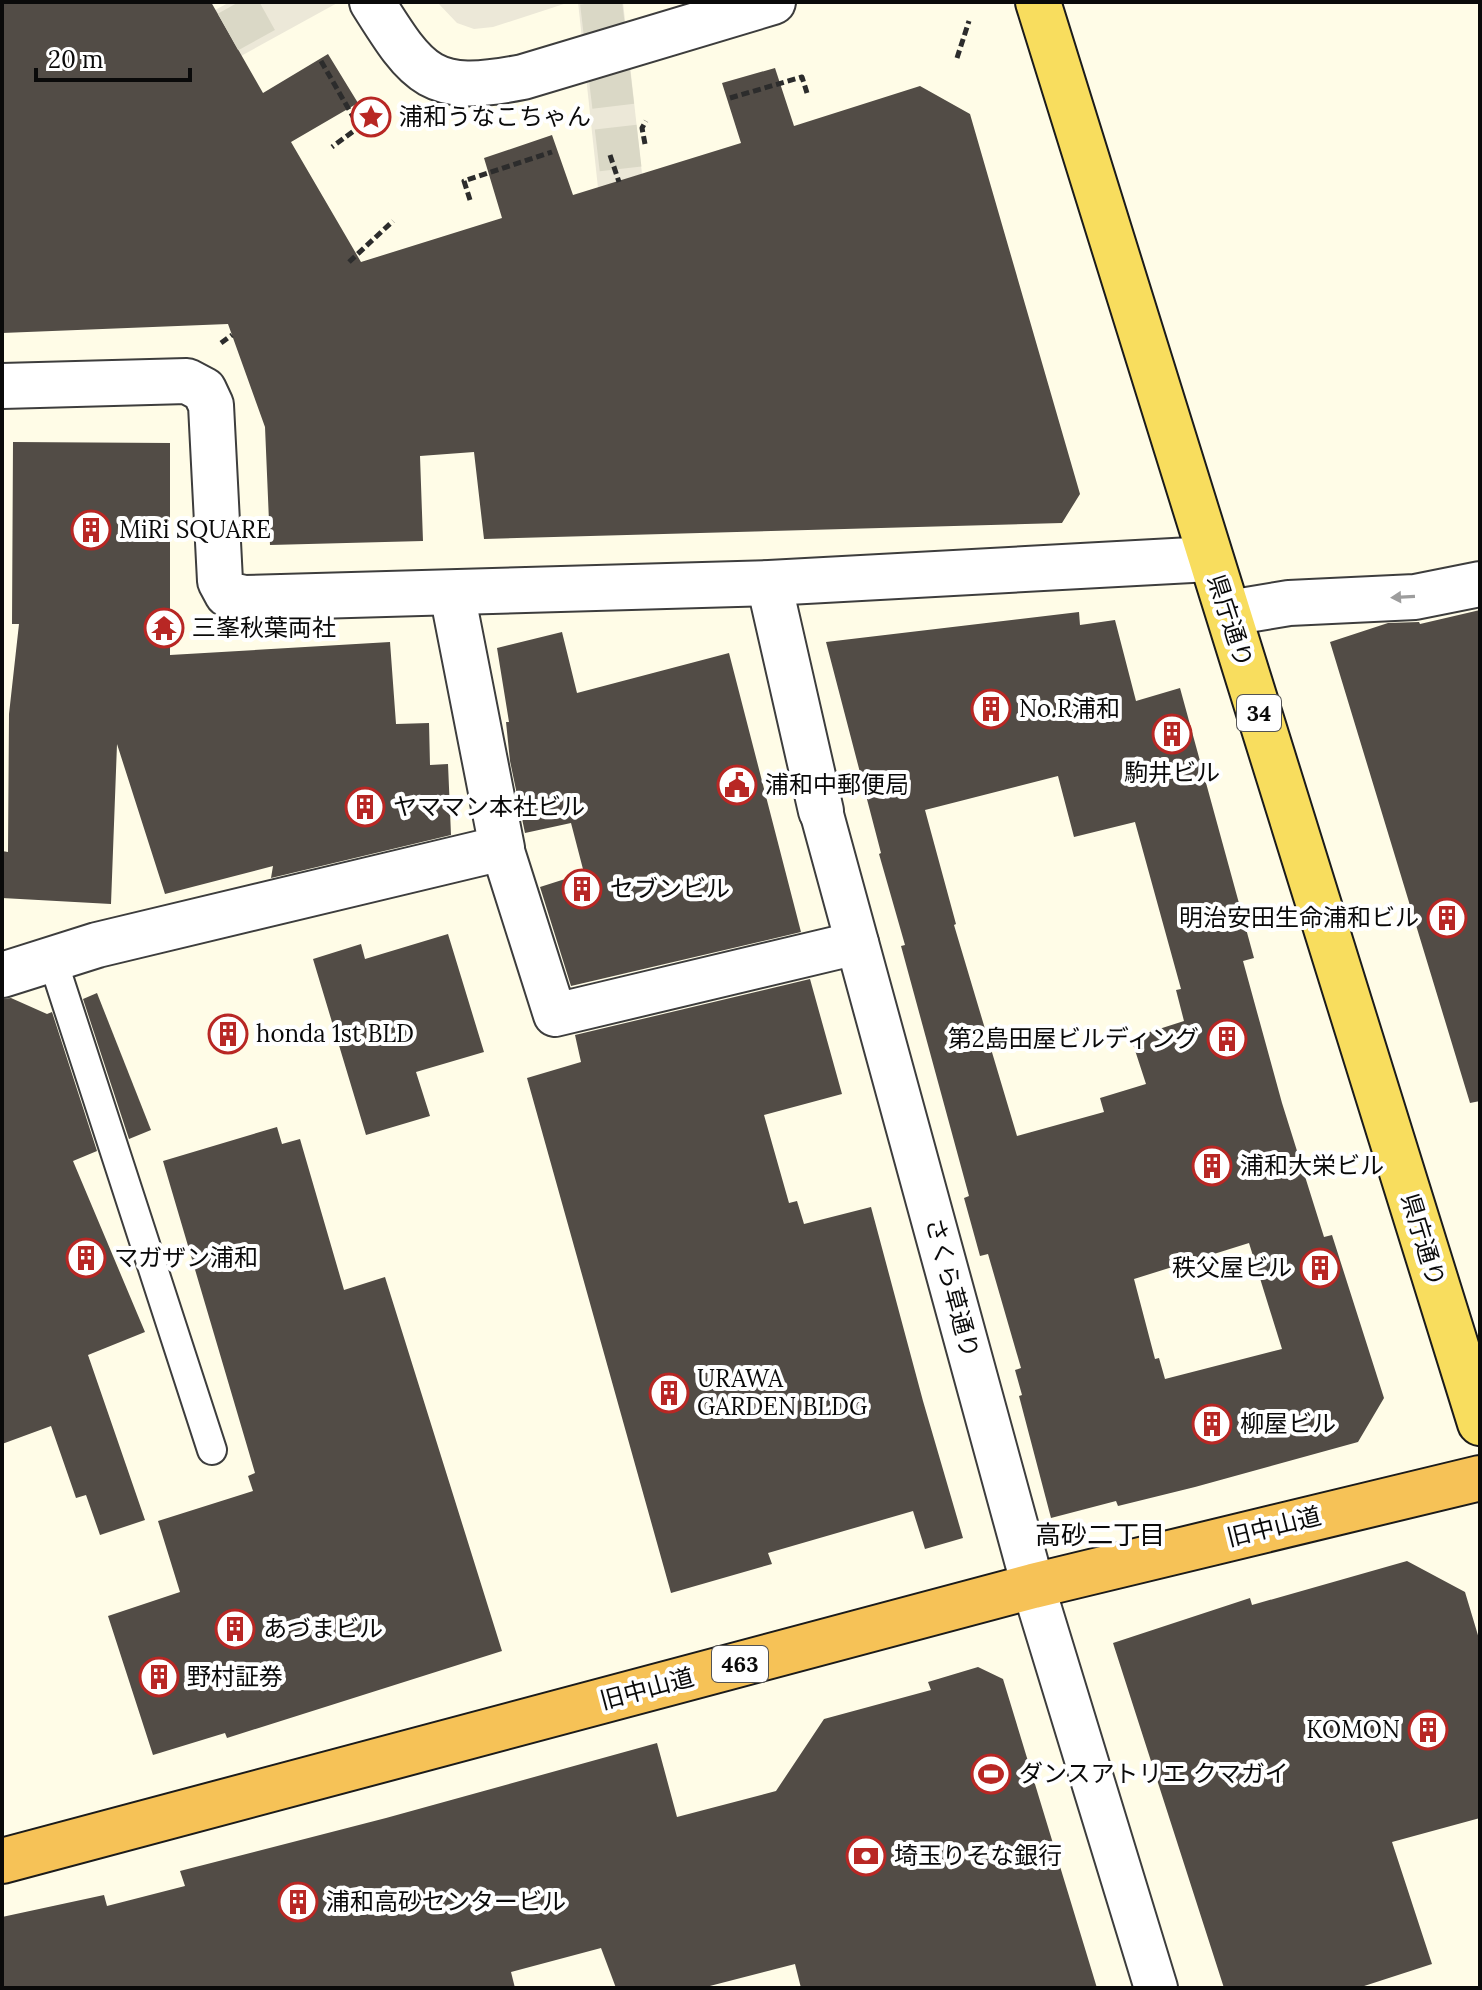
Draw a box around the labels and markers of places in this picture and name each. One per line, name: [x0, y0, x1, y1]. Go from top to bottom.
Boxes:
place icon: 浦和うなこちゃん: [350, 96, 392, 138]
place label: 浦和うなこちゃん: [399, 101, 591, 132]
building icon: MiRi SQUARE: [70, 509, 112, 551]
place label: MiRi SQUARE: [119, 514, 271, 545]
temple icon: 三峯秋葉両社: [143, 607, 185, 649]
place label: 三峯秋葉両社: [192, 612, 336, 643]
building icon: No.R浦和: [970, 688, 1012, 730]
place label: No.R浦和: [1019, 693, 1120, 724]
building icon: 駒井ビル: [1151, 713, 1193, 755]
place label: 駒井ビル: [1124, 757, 1220, 788]
public building icon: 浦和中郵便局: [716, 764, 758, 806]
place label: 浦和中郵便局: [765, 769, 909, 800]
building icon: ヤママン本社ビル: [344, 786, 386, 828]
place label: ヤママン本社ビル: [393, 791, 585, 822]
building icon: セブンビル: [561, 868, 603, 910]
place label: セブンビル: [610, 873, 730, 904]
building icon: 明治安田生命浦和ビル: [1426, 897, 1468, 939]
place label: 明治安田生命浦和ビル: [1179, 902, 1419, 933]
building icon: honda 1st BLD: [207, 1013, 249, 1055]
place label: honda 1st BLD: [256, 1018, 414, 1049]
building icon: 第2島田屋ビルディング: [1206, 1018, 1248, 1060]
place label: 第2島田屋ビルディング: [948, 1023, 1199, 1054]
building icon: 浦和大栄ビル: [1191, 1145, 1233, 1187]
place label: 浦和大栄ビル: [1240, 1150, 1384, 1181]
building icon: マガザン浦和: [65, 1237, 107, 1279]
place label: マガザン浦和: [114, 1242, 258, 1273]
building icon: 秩父屋ビル: [1299, 1247, 1341, 1289]
place label: 秩父屋ビル: [1172, 1252, 1292, 1283]
place label: URAWA GARDEN BLDG: [697, 1363, 867, 1422]
building icon: URAWA GARDEN BLDG: [648, 1372, 690, 1414]
building icon: 柳屋ビル: [1191, 1403, 1233, 1445]
place label: 柳屋ビル: [1240, 1408, 1336, 1439]
building icon: あづまビル: [214, 1608, 256, 1650]
place label: あづまビル: [263, 1613, 383, 1644]
building icon: 野村証券: [138, 1656, 180, 1698]
place label: 野村証券: [187, 1661, 283, 1692]
building icon: KOMON: [1407, 1709, 1449, 1751]
place label: KOMON: [1306, 1714, 1400, 1745]
sports icon: ダンスアトリエ クマガイ: [970, 1753, 1012, 1795]
place label: ダンスアトリエ クマガイ: [1019, 1758, 1289, 1789]
bank icon: 埼玉りそな銀行: [845, 1835, 887, 1877]
place label: 埼玉りそな銀行: [894, 1840, 1062, 1871]
building icon: 浦和高砂センタービル: [277, 1881, 319, 1923]
place label: 浦和高砂センタービル: [326, 1886, 566, 1917]

